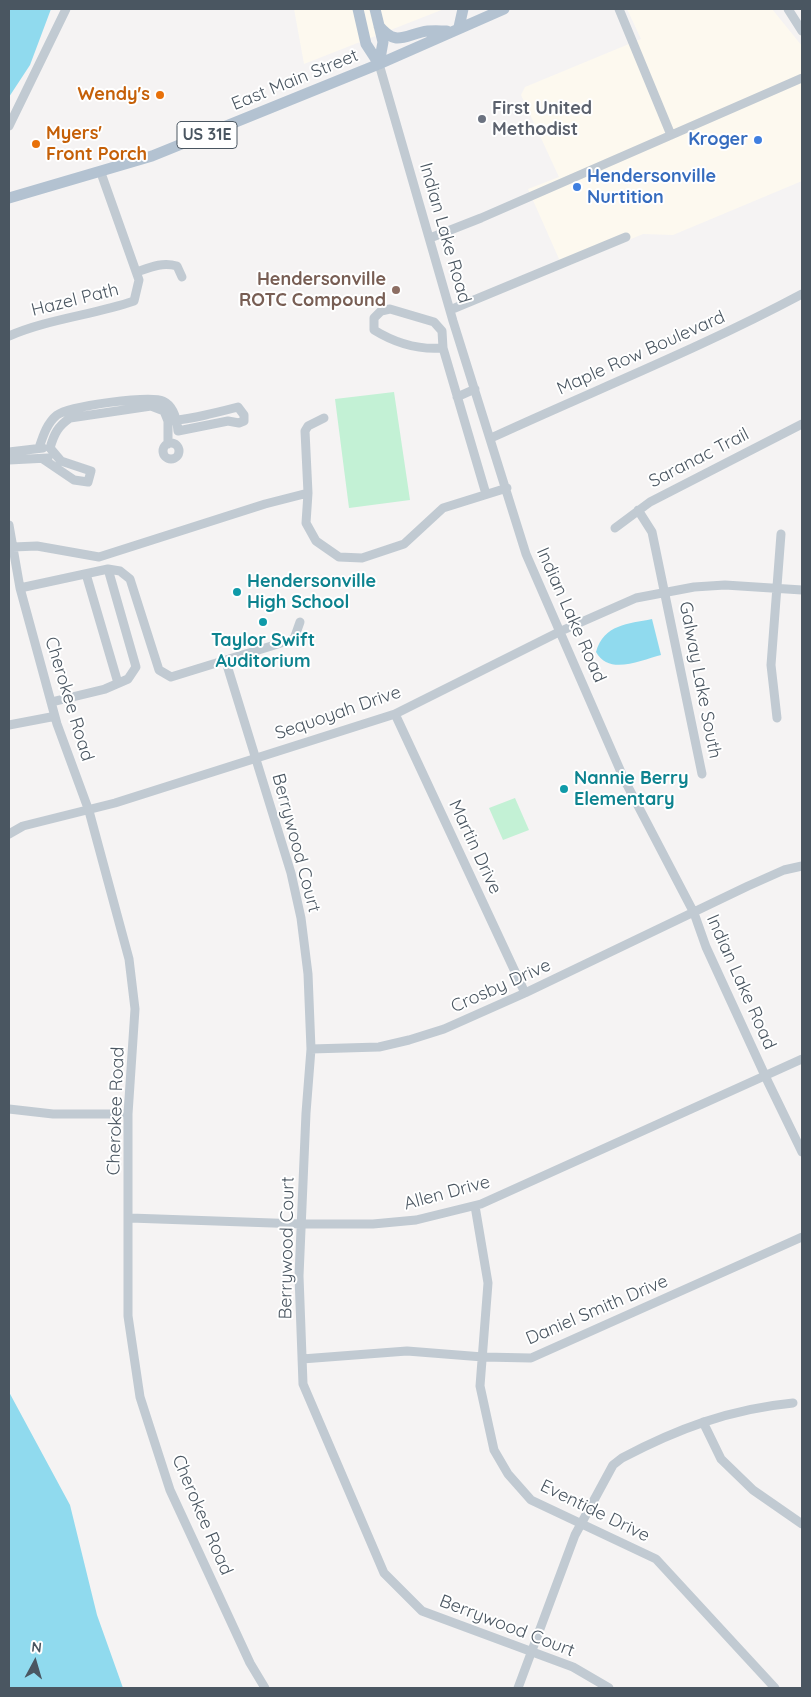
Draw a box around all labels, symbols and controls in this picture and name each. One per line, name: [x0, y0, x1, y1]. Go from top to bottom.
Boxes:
street label: East Main Street: [228, 45, 362, 115]
place label: Wendy's: [78, 84, 150, 106]
marker: Wendy's: [154, 89, 166, 101]
place label: First United Methodist: [492, 98, 592, 140]
marker: First United Methodist: [476, 113, 488, 125]
road number: US 31E: [177, 122, 237, 148]
place label: Myers' Front Porch: [46, 123, 147, 166]
place label: Kroger: [688, 129, 748, 151]
marker: Kroger: [752, 134, 764, 146]
marker: Myers' Front Porch: [30, 138, 42, 150]
street label: Indian Lake Road: [415, 160, 475, 306]
place label: Hendersonville Nurtition: [587, 166, 716, 208]
marker: Hendersonville Nurtition: [571, 181, 583, 193]
place label: Hendersonville ROTC Compound: [239, 269, 386, 312]
street label: Hazel Path: [29, 279, 121, 321]
marker: Hendersonville ROTC Compound: [390, 284, 402, 296]
street label: Maple Row Boulevard: [554, 306, 728, 400]
street label: Saranac Trail: [645, 423, 753, 493]
street label: Indian Lake Road: [532, 544, 610, 686]
place label: Hendersonville High School: [247, 571, 376, 614]
marker: Hendersonville High School: [231, 586, 243, 598]
street label: Galway Lake South: [674, 600, 726, 760]
marker: Taylor Swift Auditorium: [257, 616, 269, 628]
place label: Taylor Swift Auditorium: [211, 630, 315, 672]
street label: Cherokee Road: [40, 634, 98, 764]
street label: Sequoyah Drive: [272, 681, 404, 745]
place label: Nannie Berry Elementary: [574, 768, 688, 811]
street label: Berrywood Court: [267, 771, 325, 915]
marker: Nannie Berry Elementary: [558, 783, 570, 795]
street label: Martin Drive: [444, 797, 506, 897]
street label: Indian Lake Road: [702, 911, 780, 1053]
street label: Crosby Drive: [448, 954, 554, 1018]
street label: Cherokee Road: [103, 1046, 129, 1176]
street label: Allen Drive: [401, 1171, 493, 1215]
street label: Berrywood Court: [275, 1176, 299, 1320]
street label: Daniel Smith Drive: [523, 1270, 671, 1350]
street label: Cherokee Road: [167, 1452, 237, 1578]
street label: Eventide Drive: [537, 1475, 653, 1547]
street label: Berrywood Court: [436, 1590, 578, 1662]
north arrow: [10, 1637, 60, 1687]
text: N: [30, 1638, 43, 1657]

